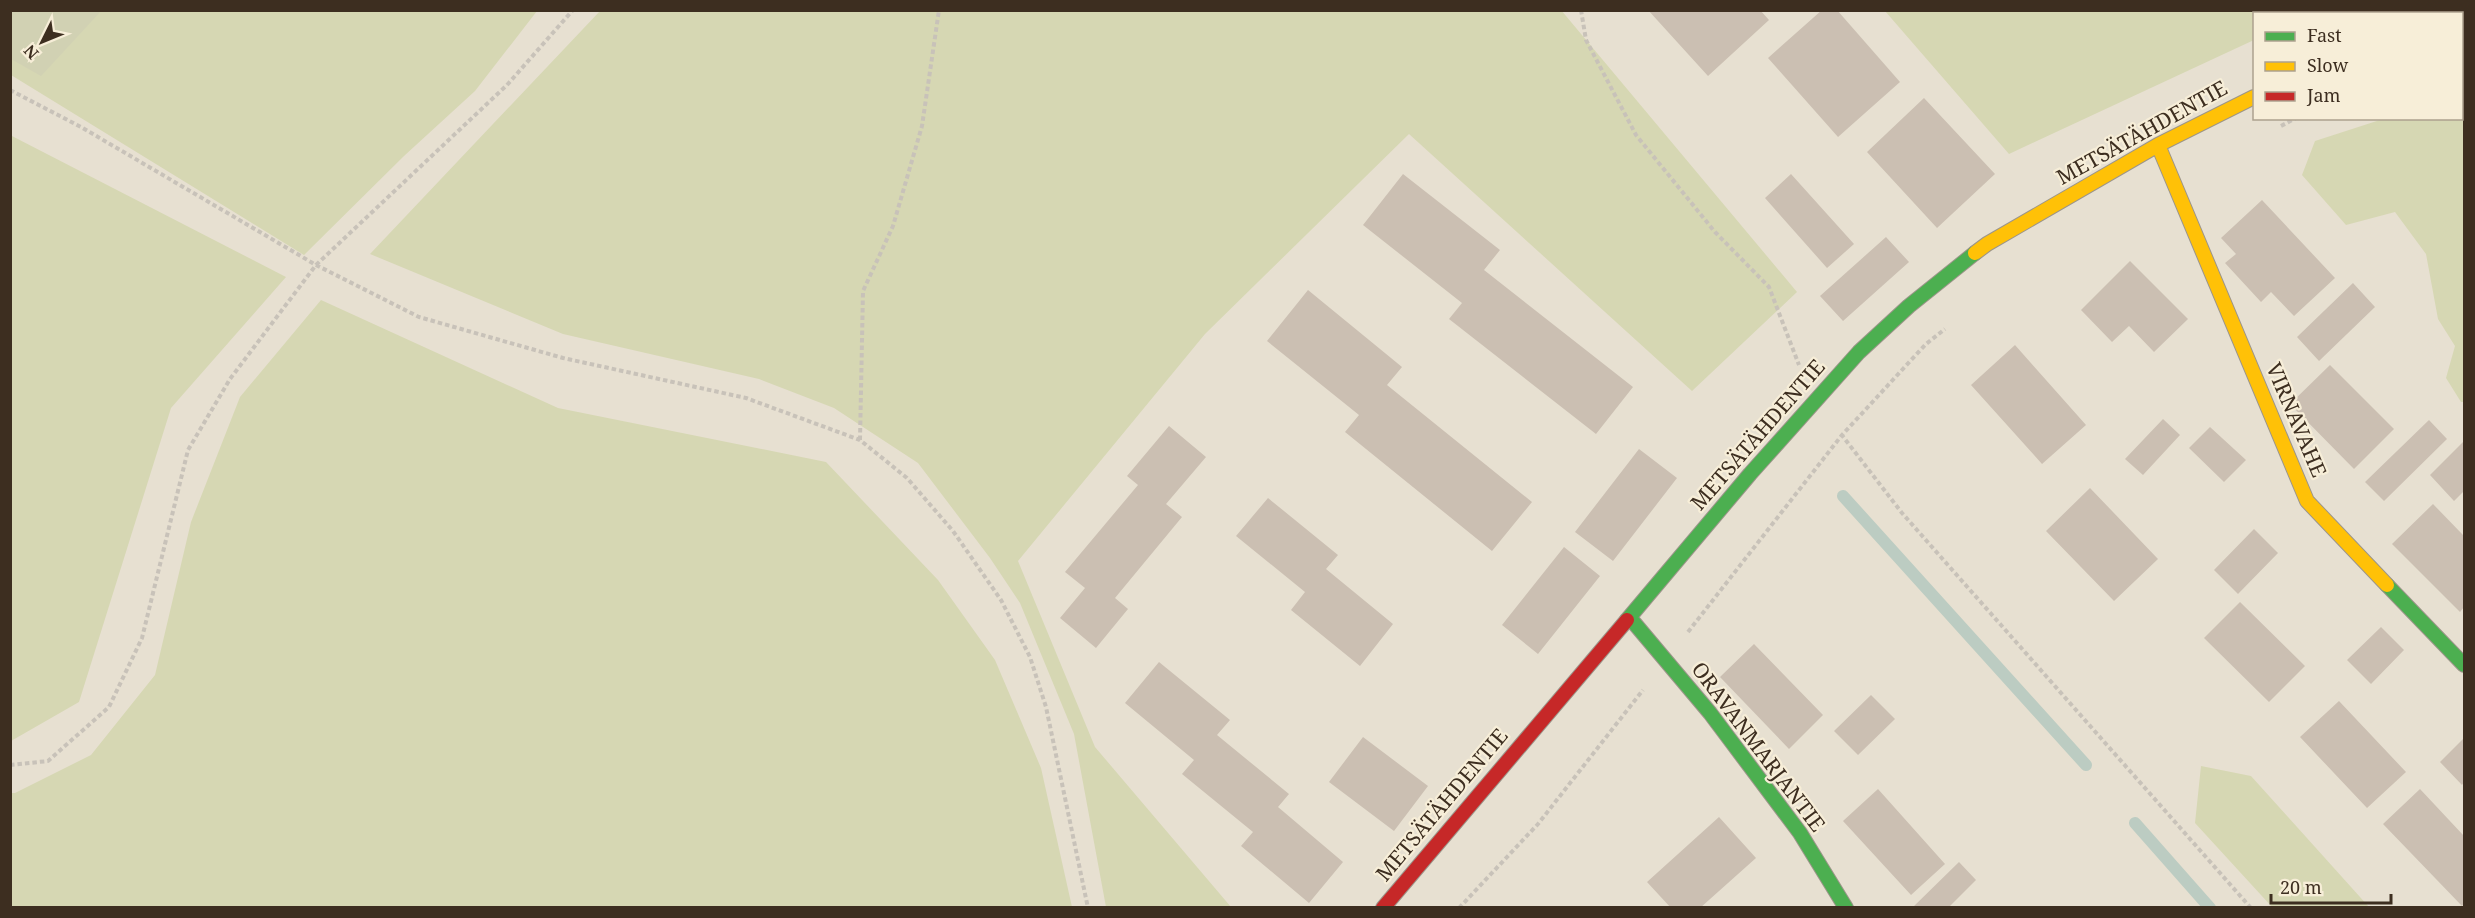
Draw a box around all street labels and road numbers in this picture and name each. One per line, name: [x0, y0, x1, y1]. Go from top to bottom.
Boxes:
street label: METSÄTÄHDENTIE: [2051, 74, 2232, 191]
street label: METSÄTÄHDENTIE: [1684, 353, 1831, 516]
street label: VIRNAVAHE: [2260, 358, 2334, 481]
street label: ORAVANMARJANTIE: [1686, 656, 1832, 837]
street label: METSÄTÄHDENTIE: [1369, 722, 1513, 887]

